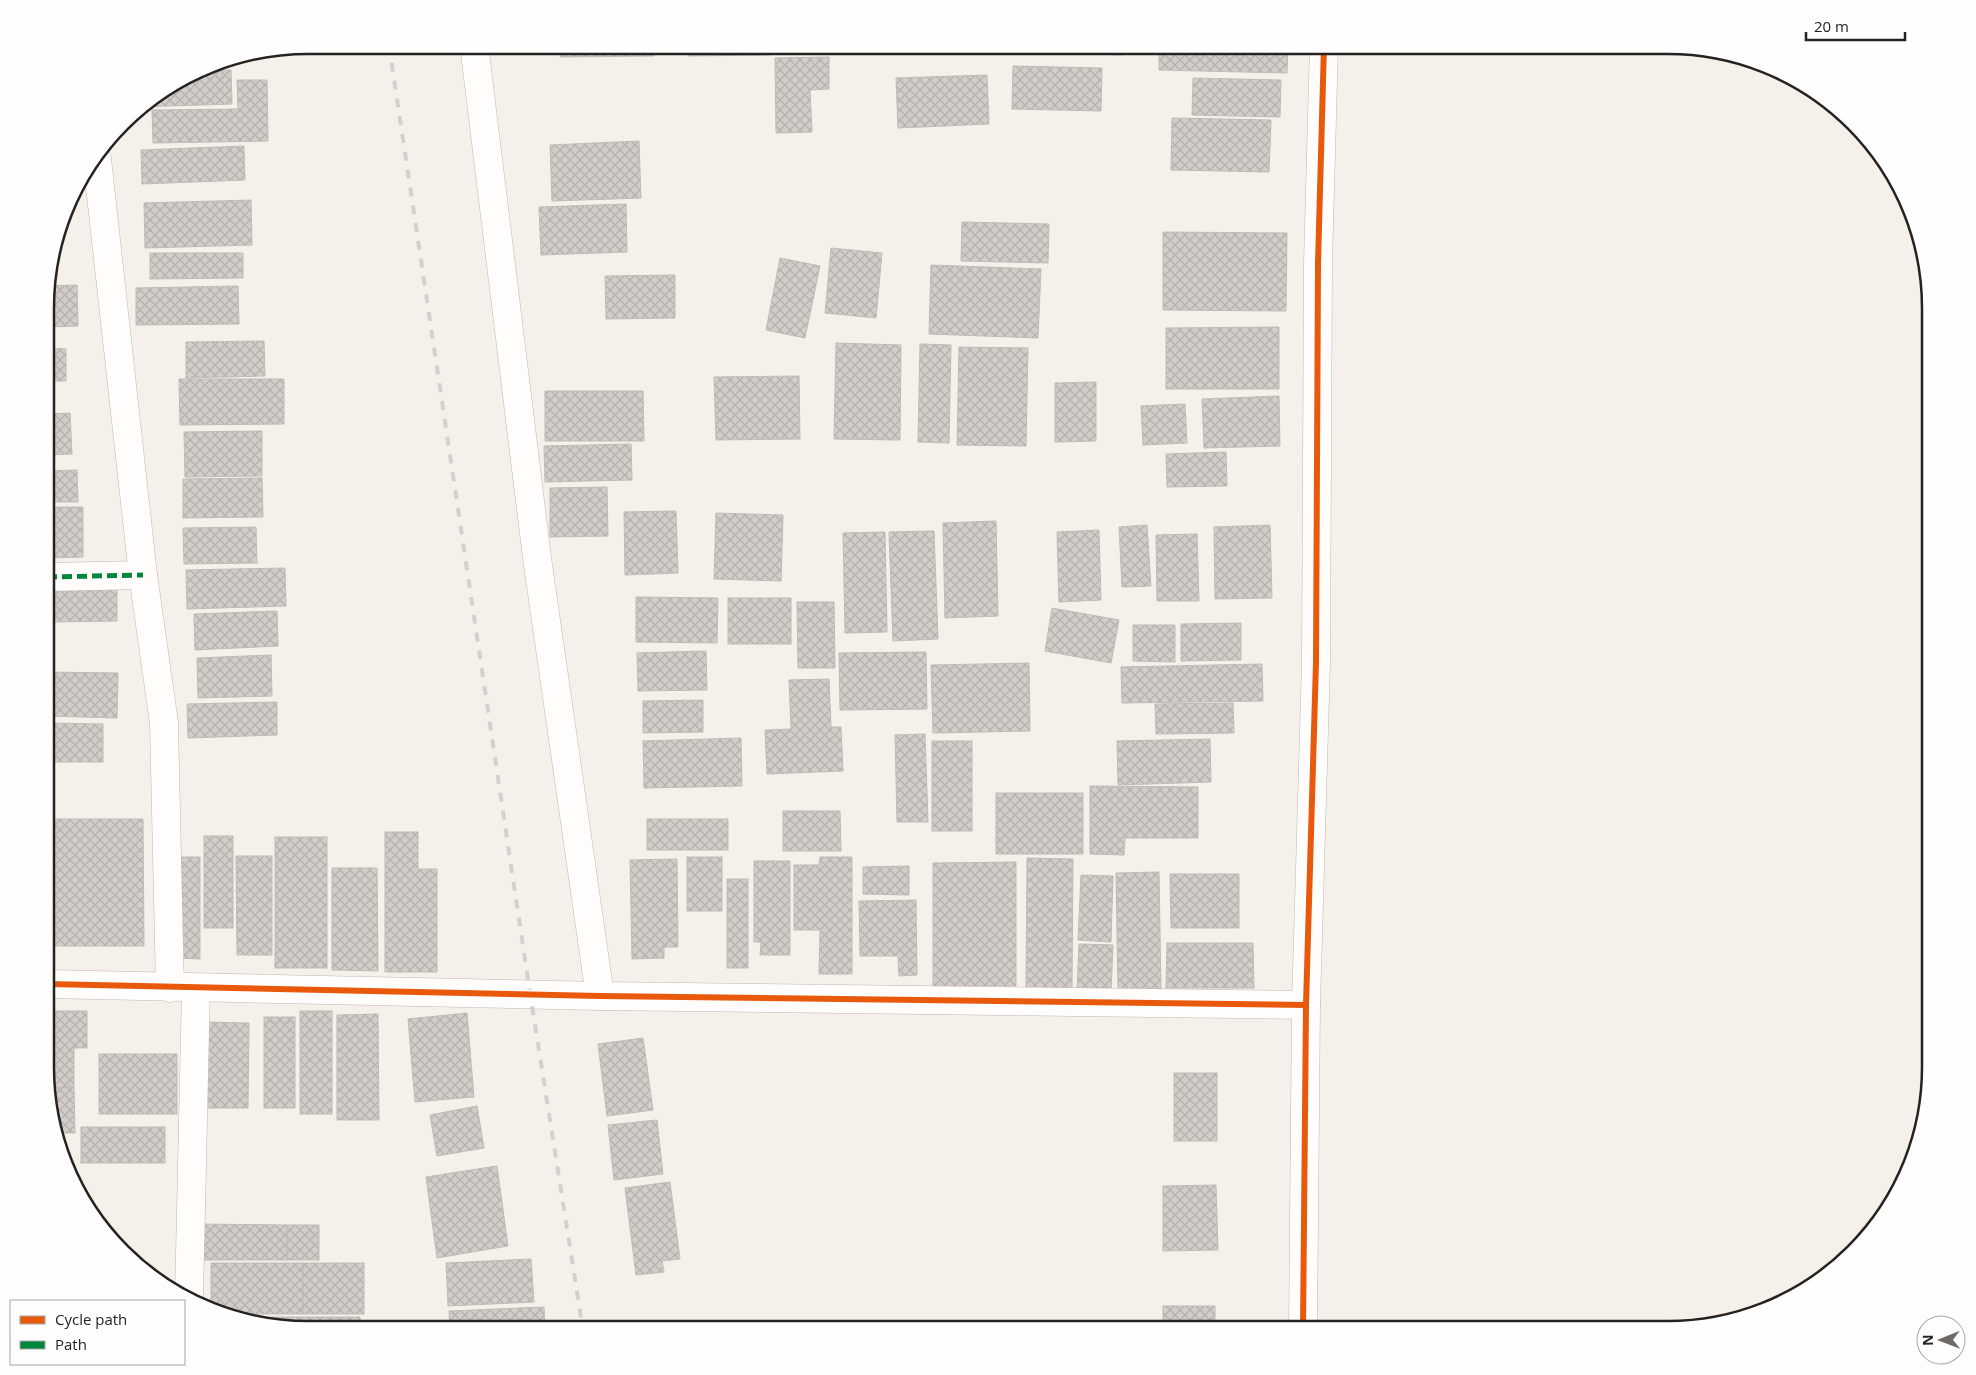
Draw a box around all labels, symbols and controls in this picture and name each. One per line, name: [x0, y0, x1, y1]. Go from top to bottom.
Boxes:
scale bar: [1806, 10, 1905, 42]
text: 20 m: [1814, 16, 1849, 36]
legend: [10, 1300, 185, 1365]
text: Cycle path: [55, 1309, 127, 1329]
north arrow: [1916, 1315, 1966, 1365]
text: Path: [55, 1334, 87, 1354]
text: N: [1918, 1334, 1937, 1346]

